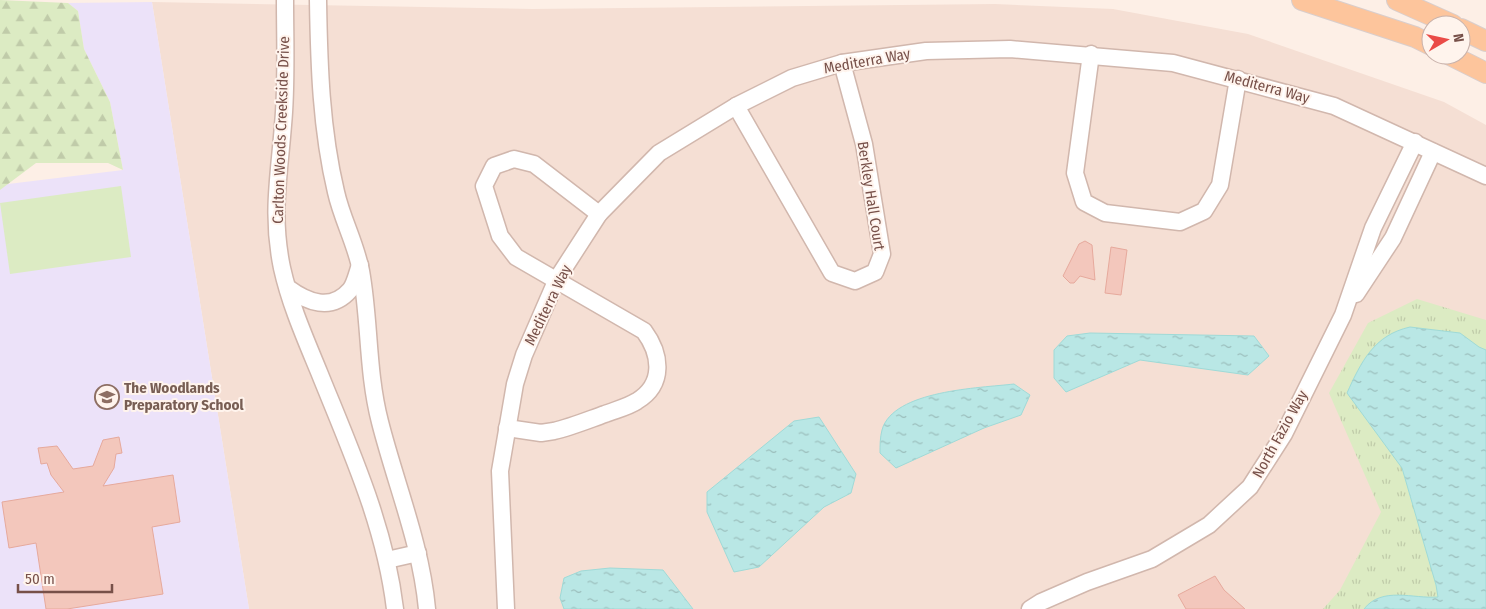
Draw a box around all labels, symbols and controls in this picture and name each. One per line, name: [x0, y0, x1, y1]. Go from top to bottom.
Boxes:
north arrow: [1421, 15, 1471, 65]
text: N: [1449, 33, 1467, 44]
street label: Carlton Woods Creekside Drive: [269, 36, 293, 224]
street label: Mediterra Way: [822, 44, 912, 77]
street label: Mediterra Way: [1222, 67, 1312, 107]
street label: Berkley Hall Court: [853, 140, 889, 252]
street label: Mediterra Way: [521, 261, 575, 348]
place label: The Woodlands Preparatory School: [124, 379, 245, 414]
school or university icon: The Woodlands Preparatory School: [94, 384, 120, 410]
street label: North Fazio Way: [1249, 387, 1312, 481]
scale bar: [18, 562, 111, 594]
text: 50 m: [25, 570, 55, 588]

